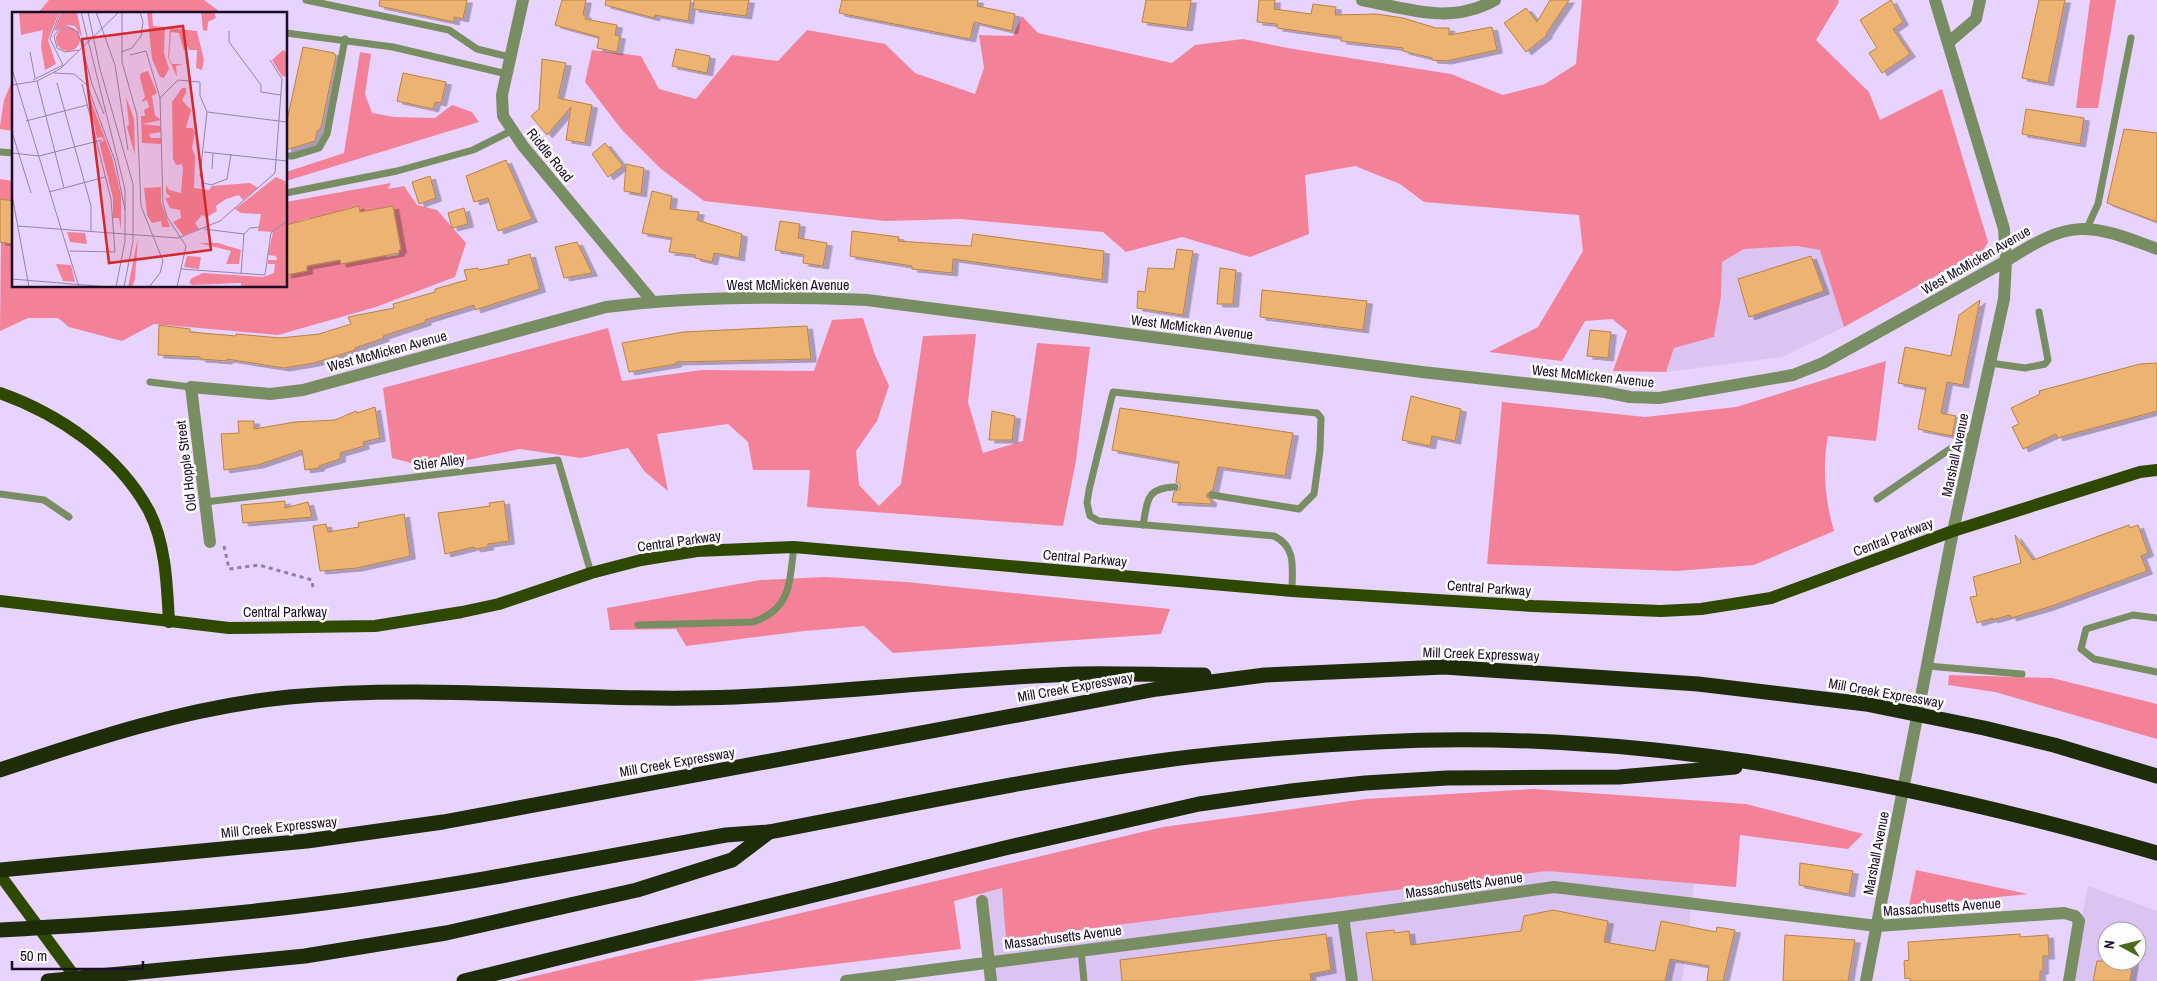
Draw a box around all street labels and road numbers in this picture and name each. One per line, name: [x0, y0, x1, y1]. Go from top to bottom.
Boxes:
street label: Riddle Road: [523, 125, 577, 185]
street label: West McMicken Avenue: [1918, 222, 2034, 298]
street label: West McMicken Avenue: [727, 276, 849, 294]
street label: West McMicken Avenue: [1130, 311, 1254, 343]
street label: West McMicken Avenue: [325, 326, 449, 376]
street label: West McMicken Avenue: [1531, 361, 1655, 391]
street label: Marshall Avenue: [1937, 412, 1973, 498]
street label: Old Hopple Street: [172, 420, 200, 512]
street label: Stier Alley: [412, 450, 466, 474]
street label: Central Parkway: [1850, 513, 1936, 560]
street label: Central Parkway: [636, 526, 722, 556]
street label: Central Parkway: [1042, 545, 1128, 571]
street label: Central Parkway: [1446, 576, 1532, 600]
street label: Central Parkway: [243, 603, 327, 621]
street label: Mill Creek Expressway: [1422, 643, 1540, 665]
street label: Mill Creek Expressway: [1016, 668, 1134, 706]
street label: Mill Creek Expressway: [1827, 674, 1945, 712]
street label: Mill Creek Expressway: [618, 743, 736, 781]
street label: Marshall Avenue: [1859, 810, 1893, 896]
street label: Mill Creek Expressway: [220, 812, 338, 842]
street label: Massachusetts Avenue: [1404, 868, 1524, 902]
street label: Massachusetts Avenue: [1883, 894, 2001, 920]
street label: Massachusetts Avenue: [1003, 921, 1123, 953]

